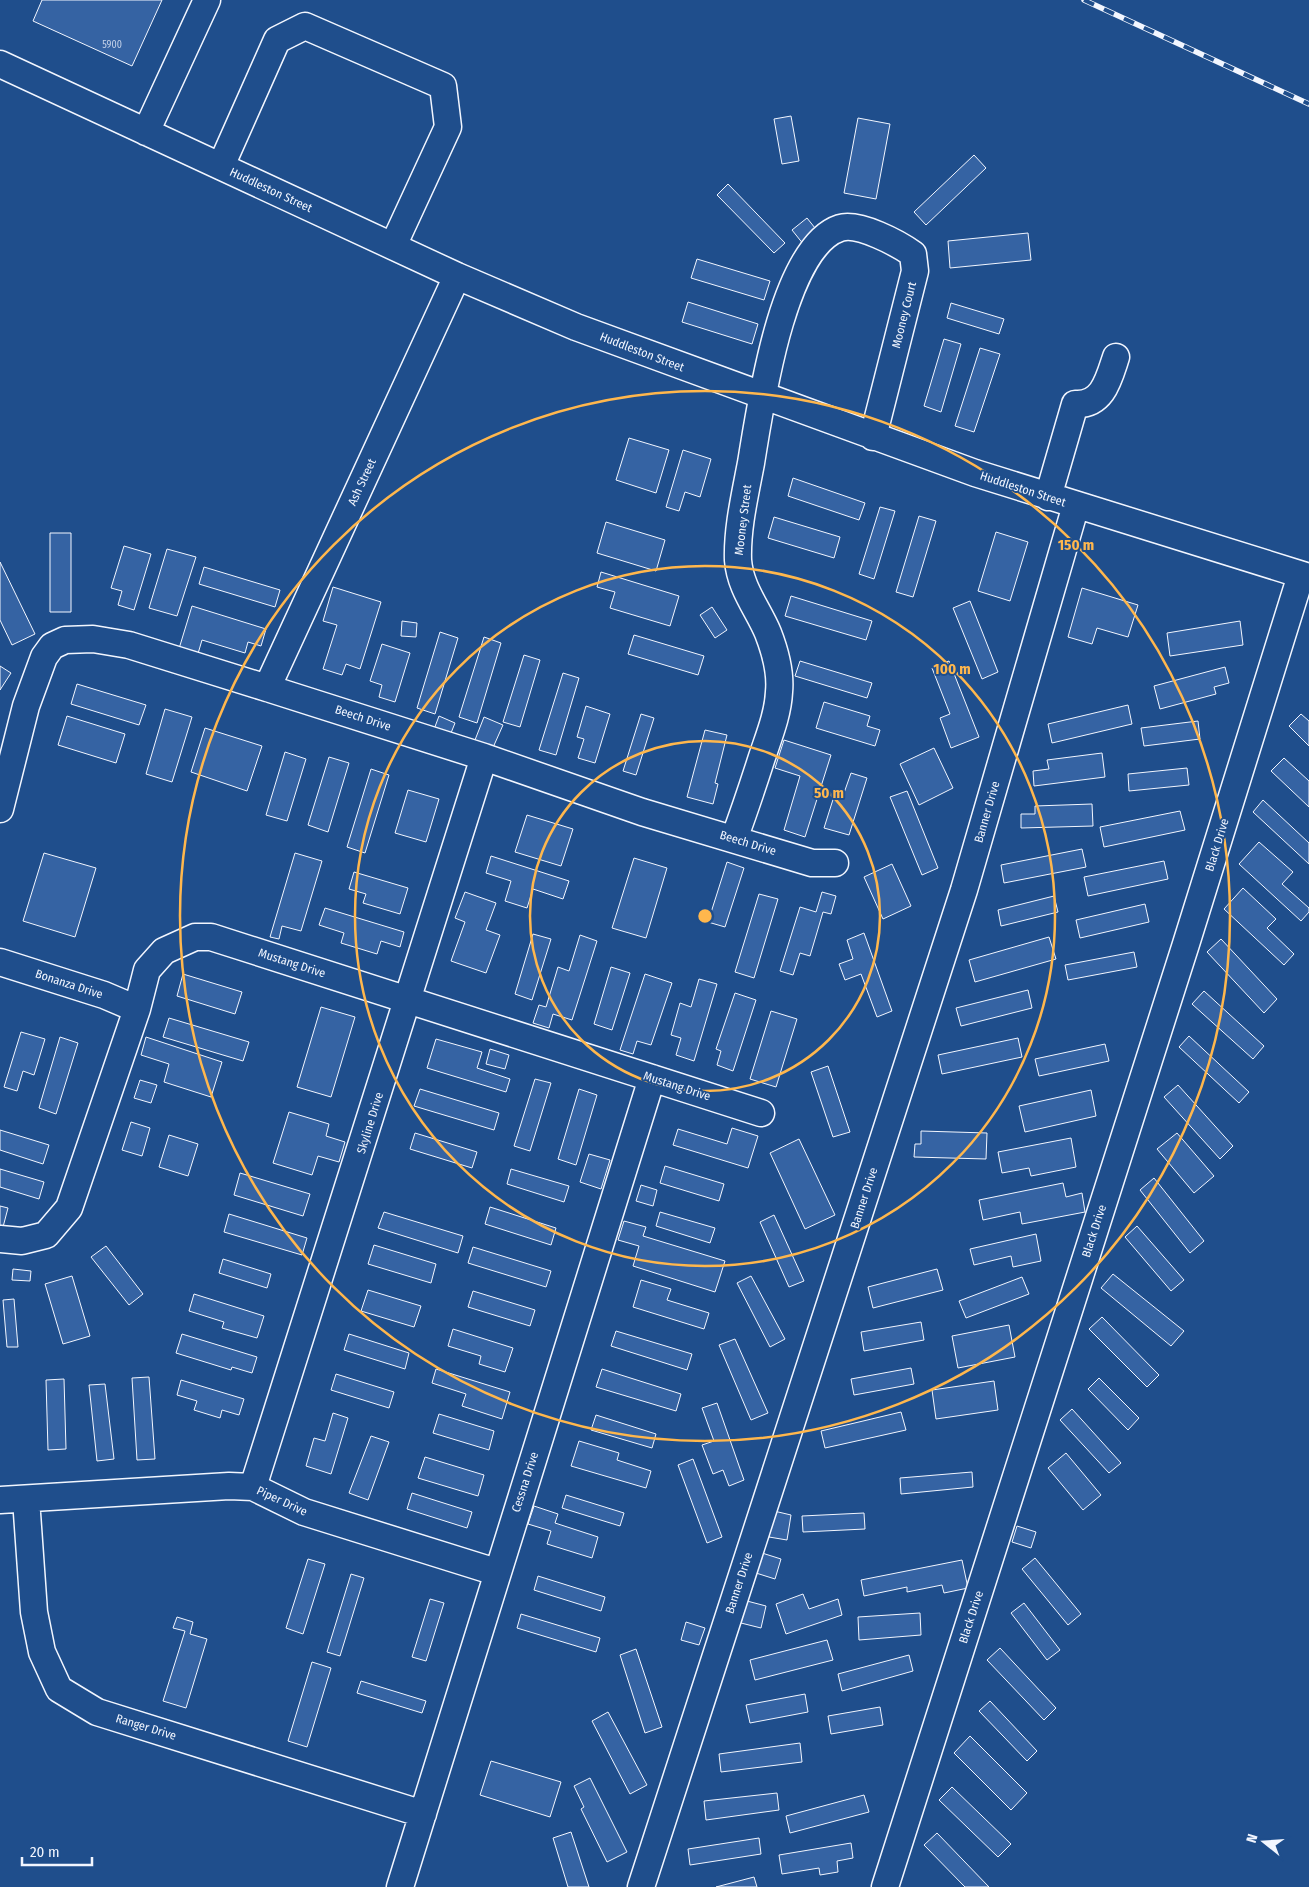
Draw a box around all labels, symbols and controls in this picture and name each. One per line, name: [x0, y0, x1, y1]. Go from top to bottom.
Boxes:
house number: 5900: [102, 39, 122, 51]
street label: Huddleston Street: [228, 165, 314, 215]
street label: Mooney Court: [889, 280, 919, 350]
street label: Huddleston Street: [598, 329, 686, 375]
street label: Ash Street: [345, 456, 379, 508]
street label: Huddleston Street: [978, 469, 1068, 509]
street label: Mooney Street: [732, 484, 754, 556]
text: 150 m: [1058, 536, 1094, 554]
text: 100 m: [933, 660, 971, 678]
street label: Beech Drive: [333, 702, 393, 734]
street label: Banner Drive: [972, 780, 1002, 844]
text: 50 m: [814, 784, 844, 802]
street label: Black Drive: [1202, 817, 1232, 873]
street label: Beech Drive: [718, 828, 778, 858]
centre of rings: [696, 907, 714, 925]
street label: Mustang Drive: [257, 946, 327, 980]
street label: Bonanza Drive: [33, 967, 105, 1002]
street label: Mustang Drive: [642, 1069, 712, 1103]
street label: Skyline Drive: [354, 1090, 386, 1155]
street label: Banner Drive: [848, 1166, 880, 1230]
street label: Black Drive: [1079, 1203, 1109, 1259]
street label: Cessna Drive: [509, 1450, 541, 1514]
street label: Piper Drive: [255, 1483, 310, 1519]
street label: Banner Drive: [723, 1551, 755, 1615]
street label: Black Drive: [956, 1589, 986, 1645]
street label: Ranger Drive: [114, 1711, 178, 1743]
north arrow: [1239, 1817, 1289, 1867]
text: N: [1243, 1832, 1261, 1845]
scale bar: [22, 1834, 92, 1866]
text: 20 m: [30, 1843, 60, 1861]

